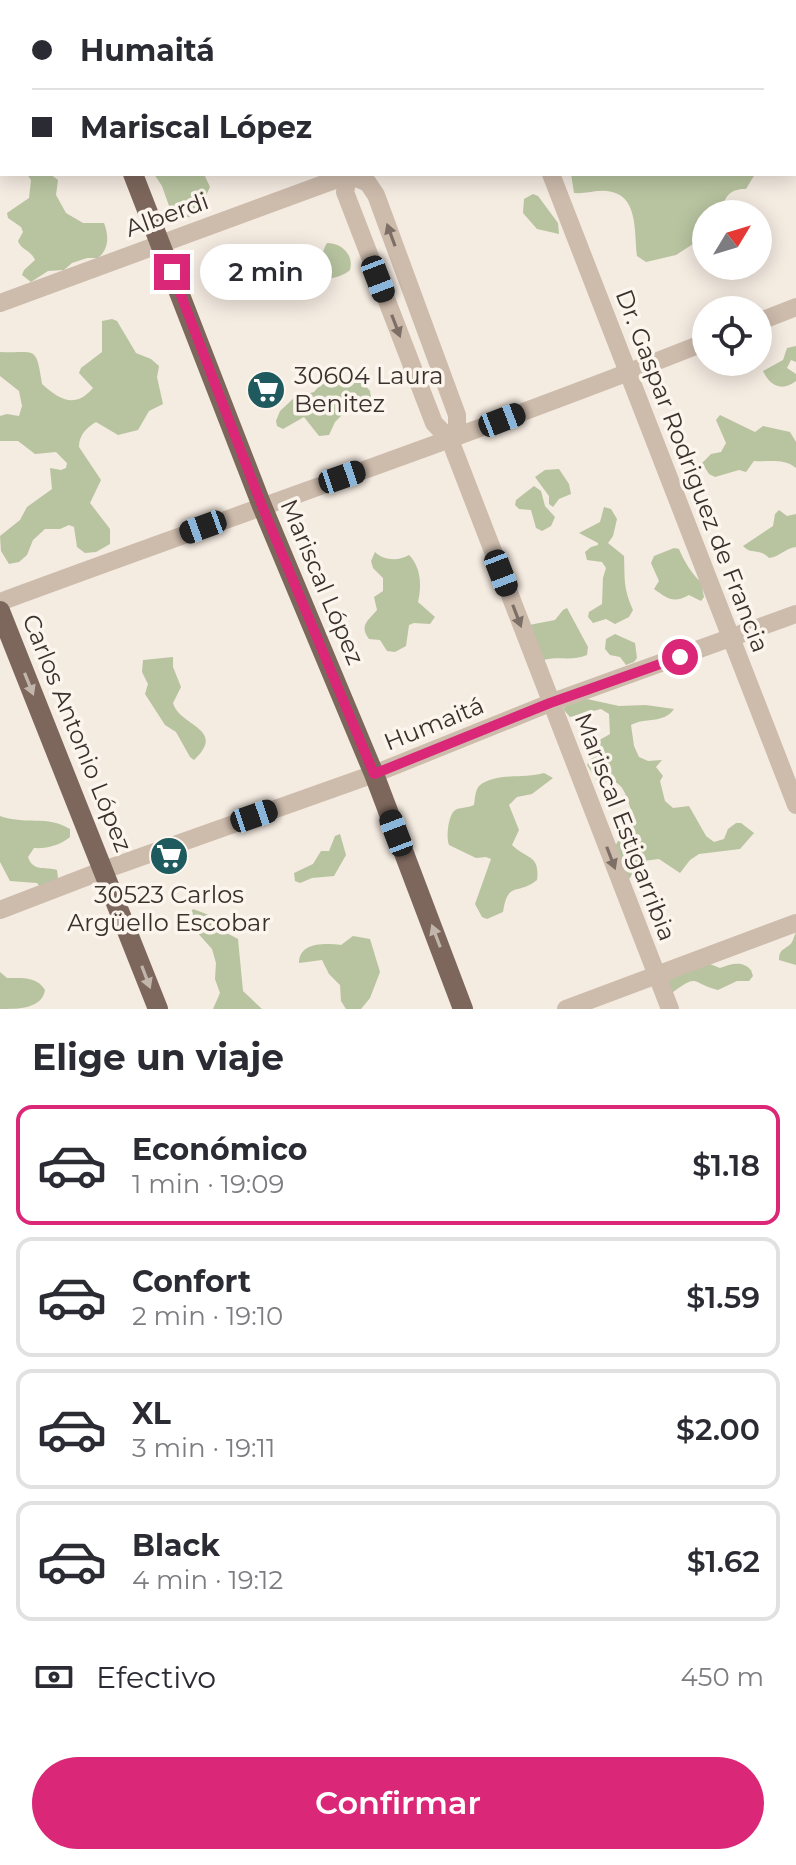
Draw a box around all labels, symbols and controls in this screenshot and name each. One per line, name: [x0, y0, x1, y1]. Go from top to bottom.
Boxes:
text: Humaitá: [80, 32, 215, 69]
text: Mariscal López: [80, 109, 312, 146]
street label: Alberdi: [121, 186, 212, 243]
north arrow: [692, 200, 772, 280]
map controls: [692, 200, 772, 376]
one-way arrow: [384, 223, 397, 247]
callout: 2 min: [200, 244, 332, 300]
car: [358, 252, 398, 306]
route end: [154, 254, 190, 290]
text: 2 min: [228, 256, 304, 288]
street label: Dr. Gaspar Rodriguez de Francia: [610, 285, 775, 656]
button: locate: [692, 296, 772, 376]
one-way arrow: [390, 314, 403, 338]
place label: 30604 Laura Benitez: [294, 361, 443, 418]
supermarket icon: 30604 Laura Benitez: [245, 369, 287, 411]
car: [475, 400, 529, 440]
car: [315, 458, 369, 496]
street label: Mariscal López: [275, 495, 370, 669]
car: [176, 508, 230, 546]
car: [481, 546, 521, 600]
one-way arrow: [511, 604, 524, 628]
street label: Carlos Antonio López: [17, 610, 138, 856]
route start: [662, 639, 698, 675]
one-way arrow: [23, 672, 36, 696]
street label: Humaitá: [380, 690, 488, 757]
street label: Mariscal Estigarribia: [569, 709, 682, 945]
car: [227, 797, 281, 835]
car: [376, 806, 416, 860]
supermarket icon: 30523 Carlos Argüello Escobar: [148, 835, 190, 877]
one-way arrow: [605, 846, 618, 870]
place label: 30523 Carlos Argüello Escobar: [67, 880, 271, 937]
one-way arrow: [429, 924, 442, 948]
one-way arrow: [139, 965, 152, 989]
text: Elige un viaje: [32, 1035, 284, 1079]
icon: car: [36, 1129, 108, 1201]
text: Económico: [132, 1131, 307, 1168]
text: $1.18: [692, 1147, 760, 1184]
text: 1 min · 19:09: [132, 1168, 284, 1200]
icon: car: [36, 1261, 108, 1333]
text: Confort: [132, 1263, 251, 1300]
text: $1.59: [686, 1279, 760, 1316]
text: 2 min · 19:10: [132, 1300, 283, 1332]
icon: car: [36, 1393, 108, 1465]
text: XL: [132, 1395, 171, 1432]
text: $2.00: [676, 1411, 760, 1448]
text: 3 min · 19:11: [132, 1432, 275, 1464]
icon: car: [36, 1525, 108, 1597]
text: Black: [132, 1527, 220, 1564]
text: $1.62: [687, 1543, 760, 1580]
text: 4 min · 19:12: [132, 1564, 283, 1596]
icon: cash: [32, 1655, 76, 1699]
text: Efectivo: [96, 1659, 216, 1696]
text: 450 m: [681, 1661, 764, 1693]
button: Confirmar: [32, 1757, 764, 1849]

